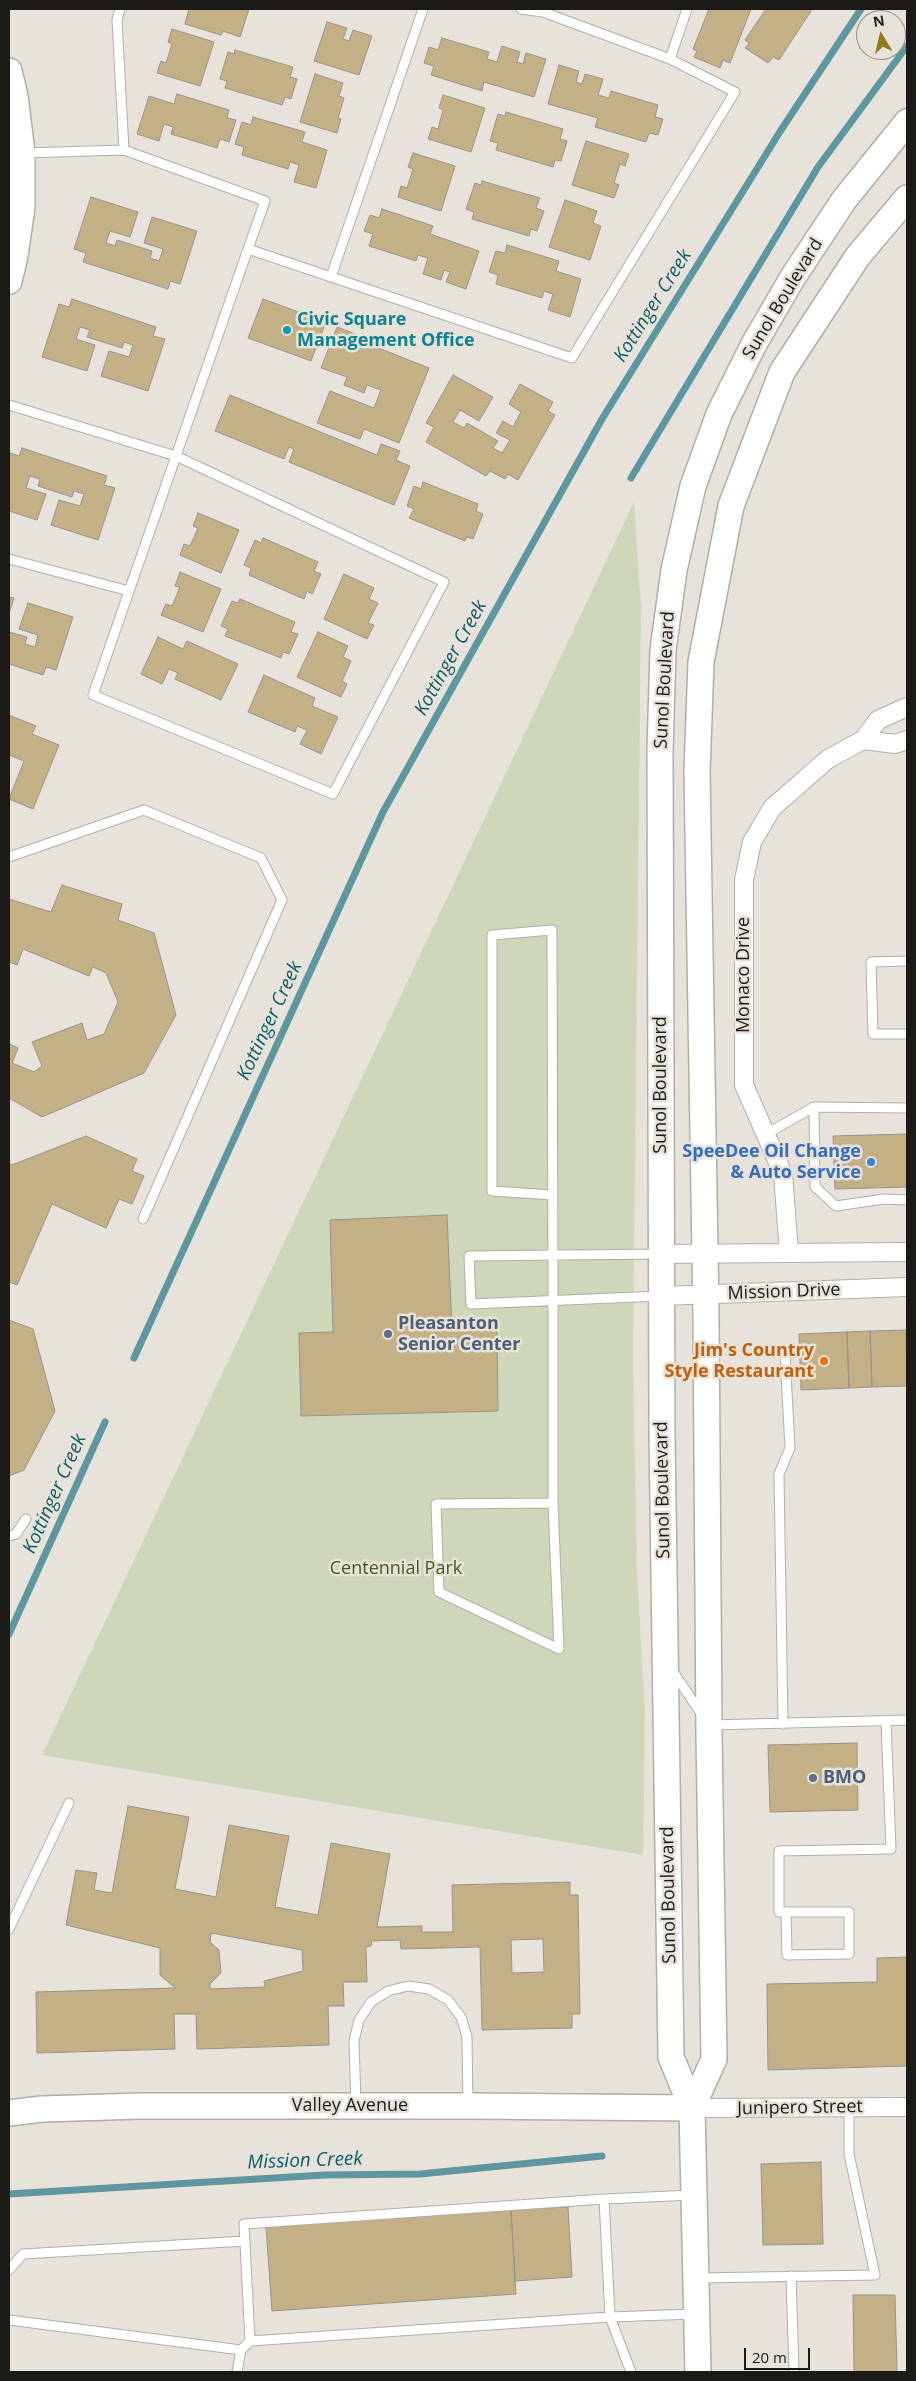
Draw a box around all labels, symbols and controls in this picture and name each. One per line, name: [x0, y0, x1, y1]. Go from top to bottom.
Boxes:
north arrow: [856, 10, 906, 60]
text: N: [872, 10, 886, 31]
street label: Sunol Boulevard: [738, 235, 828, 363]
water label: Kottinger Creek: [609, 246, 697, 366]
place label: Civic Square Management Office: [297, 309, 475, 352]
marker: Civic Square Management Office: [281, 324, 293, 336]
water label: Kottinger Creek: [410, 596, 492, 720]
street label: Sunol Boulevard: [651, 611, 679, 749]
street label: Monaco Drive: [733, 917, 755, 1033]
water label: Kottinger Creek: [233, 958, 307, 1084]
street label: Sunol Boulevard: [650, 1016, 672, 1154]
place label: SpeeDee Oil Change & Auto Service: [682, 1141, 861, 1184]
marker: SpeeDee Oil Change & Auto Service: [865, 1156, 877, 1168]
street label: Mission Drive: [727, 1279, 841, 1305]
place label: Pleasanton Senior Center: [398, 1313, 520, 1356]
marker: Pleasanton Senior Center: [382, 1328, 394, 1340]
place label: Jim's Country Style Restaurant: [665, 1340, 814, 1382]
marker: Jim's Country Style Restaurant: [818, 1355, 830, 1367]
street label: Sunol Boulevard: [651, 1421, 675, 1559]
water label: Kottinger Creek: [19, 1431, 91, 1557]
park label: Centennial Park: [330, 1558, 462, 1580]
place label: BMO: [823, 1767, 866, 1789]
marker: BMO: [807, 1772, 819, 1784]
street label: Sunol Boulevard: [657, 1826, 681, 1964]
street label: Valley Avenue: [292, 2095, 408, 2117]
street label: Junipero Street: [737, 2096, 863, 2120]
water label: Mission Creek: [247, 2148, 363, 2174]
scale bar: [746, 2338, 812, 2370]
text: 20 m: [752, 2347, 787, 2367]

